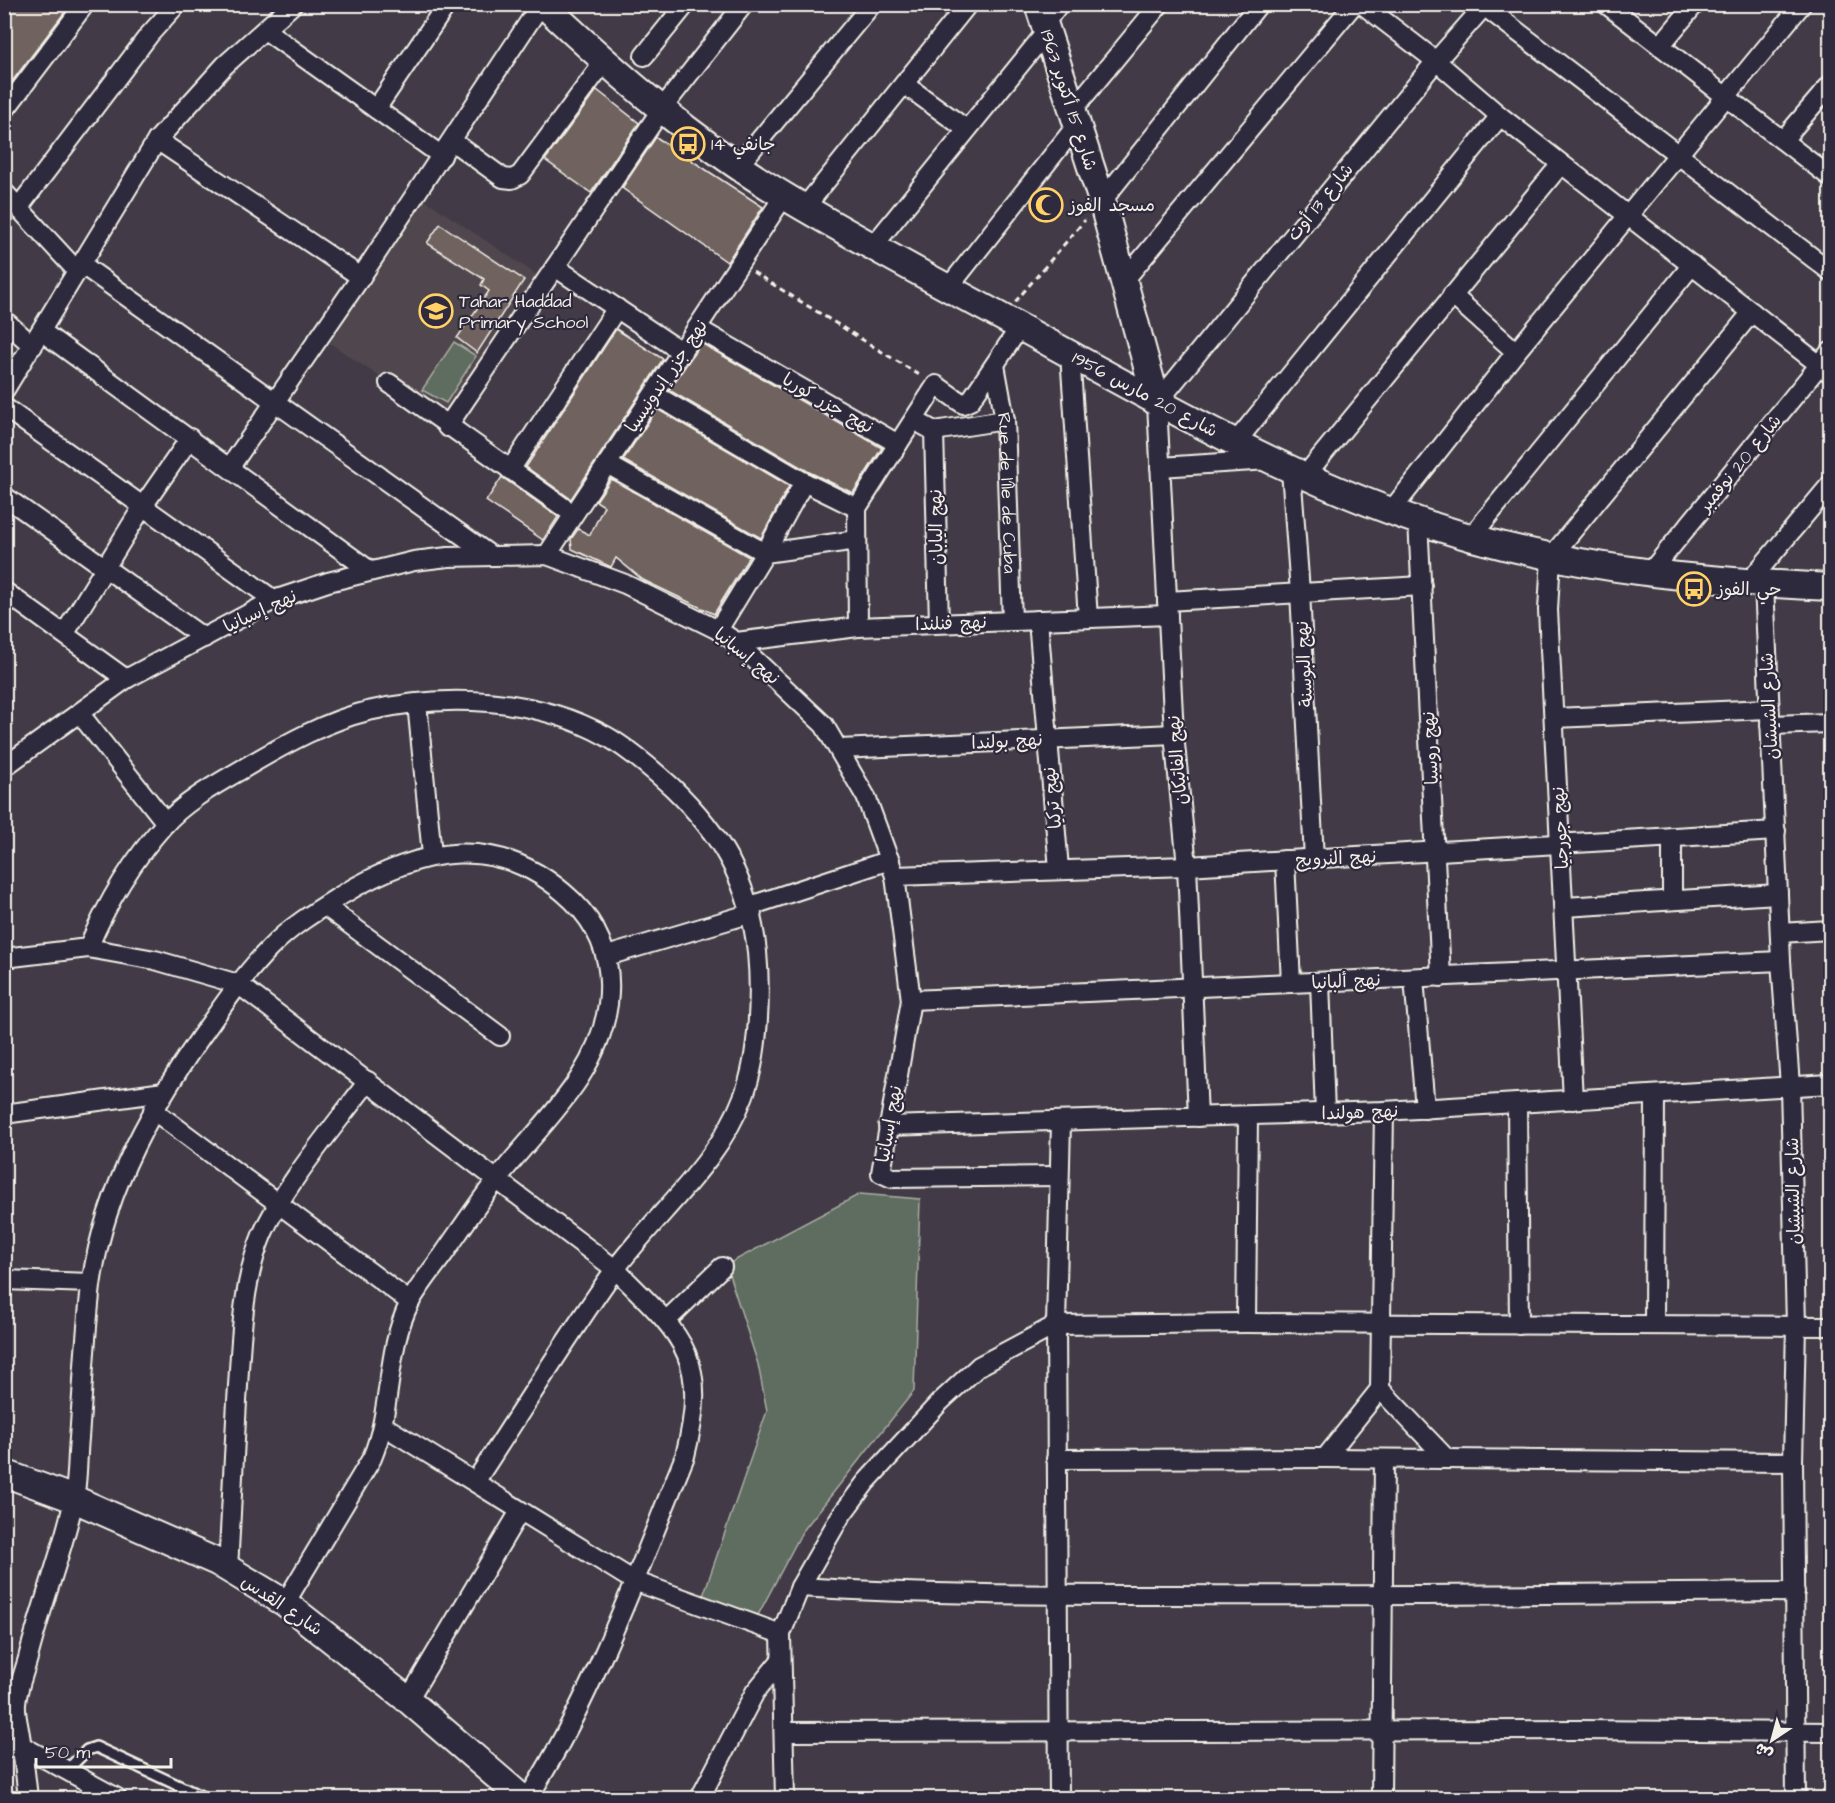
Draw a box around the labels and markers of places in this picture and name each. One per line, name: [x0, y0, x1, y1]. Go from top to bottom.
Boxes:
bus stop icon: 14 جانفي: [670, 126, 706, 162]
place label: 14 جانفي: [711, 132, 776, 160]
mosque icon: مسجد الفوز: [1028, 187, 1064, 223]
place label: مسجد الفوز: [1067, 193, 1155, 218]
place label: Tahar Haddad Primary School: [459, 289, 588, 336]
school or university icon: Tahar Haddad Primary School: [418, 293, 454, 329]
bus stop icon: حي الفوز: [1676, 571, 1712, 607]
place label: حي الفوز: [1715, 577, 1782, 605]

